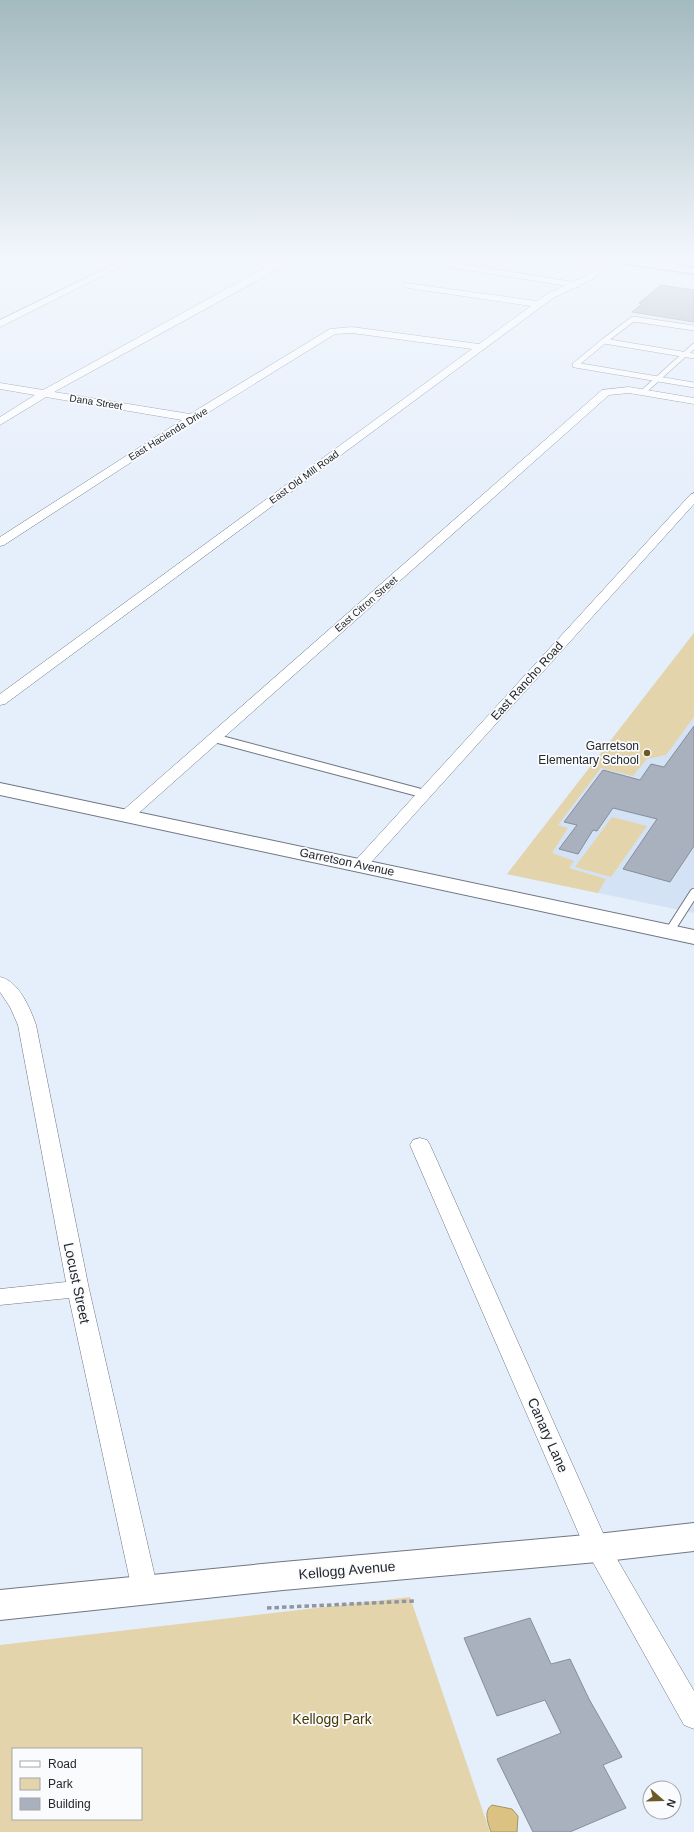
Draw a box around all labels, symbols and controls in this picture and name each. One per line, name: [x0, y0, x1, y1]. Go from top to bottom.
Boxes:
street label: Dana Street: [69, 392, 123, 412]
street label: East Hacienda Drive: [126, 405, 210, 463]
street label: East Old Mill Road: [267, 448, 341, 506]
street label: East Citron Street: [333, 574, 400, 634]
street label: East Rancho Road: [488, 639, 566, 723]
place label: Garretson Elementary School: [538, 739, 639, 767]
marker: Garretson Elementary School: [642, 748, 652, 758]
street label: Garretson Avenue: [298, 845, 396, 879]
street label: Locust Street: [61, 1241, 93, 1325]
street label: Canary Lane: [524, 1395, 572, 1475]
street label: Kellogg Avenue: [298, 1558, 396, 1582]
park label: Kellogg Park: [292, 1711, 373, 1727]
legend: [12, 1748, 142, 1820]
text: Road: [48, 1757, 77, 1771]
text: Park: [48, 1777, 74, 1791]
north arrow: [642, 1780, 682, 1820]
text: Building: [48, 1797, 91, 1811]
text: N: [664, 1798, 678, 1809]

